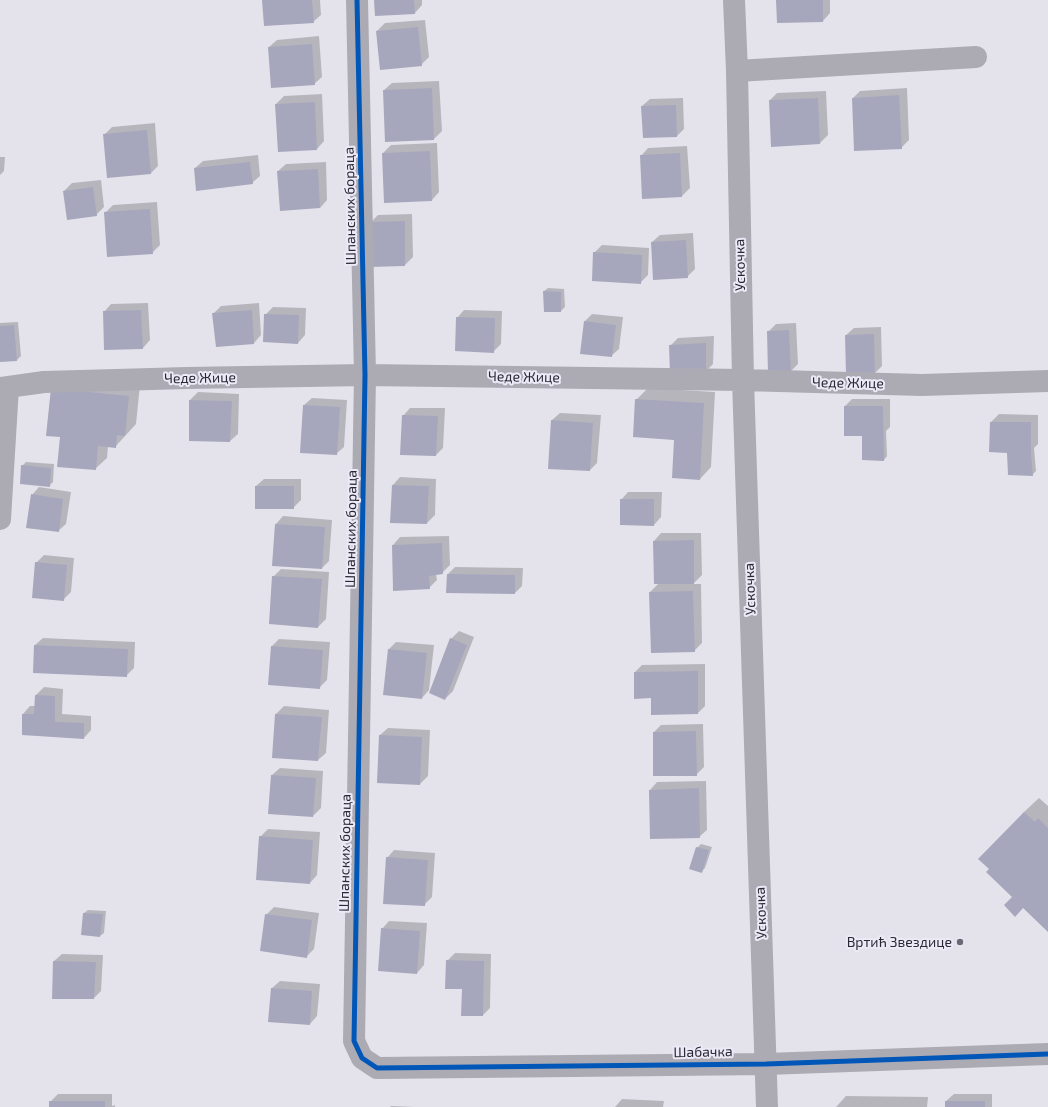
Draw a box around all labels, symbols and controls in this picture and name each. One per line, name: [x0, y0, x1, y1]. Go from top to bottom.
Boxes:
street label: Шпанских бораца: [341, 147, 359, 265]
street label: Ускочка: [731, 239, 749, 291]
street label: Чеде Жице: [488, 368, 560, 386]
street label: Чеде Жице: [164, 369, 236, 387]
street label: Чеде Жице: [812, 374, 884, 392]
street label: Шпанских бораца: [342, 470, 360, 588]
street label: Ускочка: [741, 563, 759, 615]
street label: Шпанских бораца: [336, 794, 354, 912]
street label: Ускочка: [752, 887, 770, 939]
place label: Вртић Звездице: [847, 934, 952, 950]
marker: Вртић Звездице: [955, 937, 965, 947]
street label: Шабачка: [673, 1043, 733, 1061]

